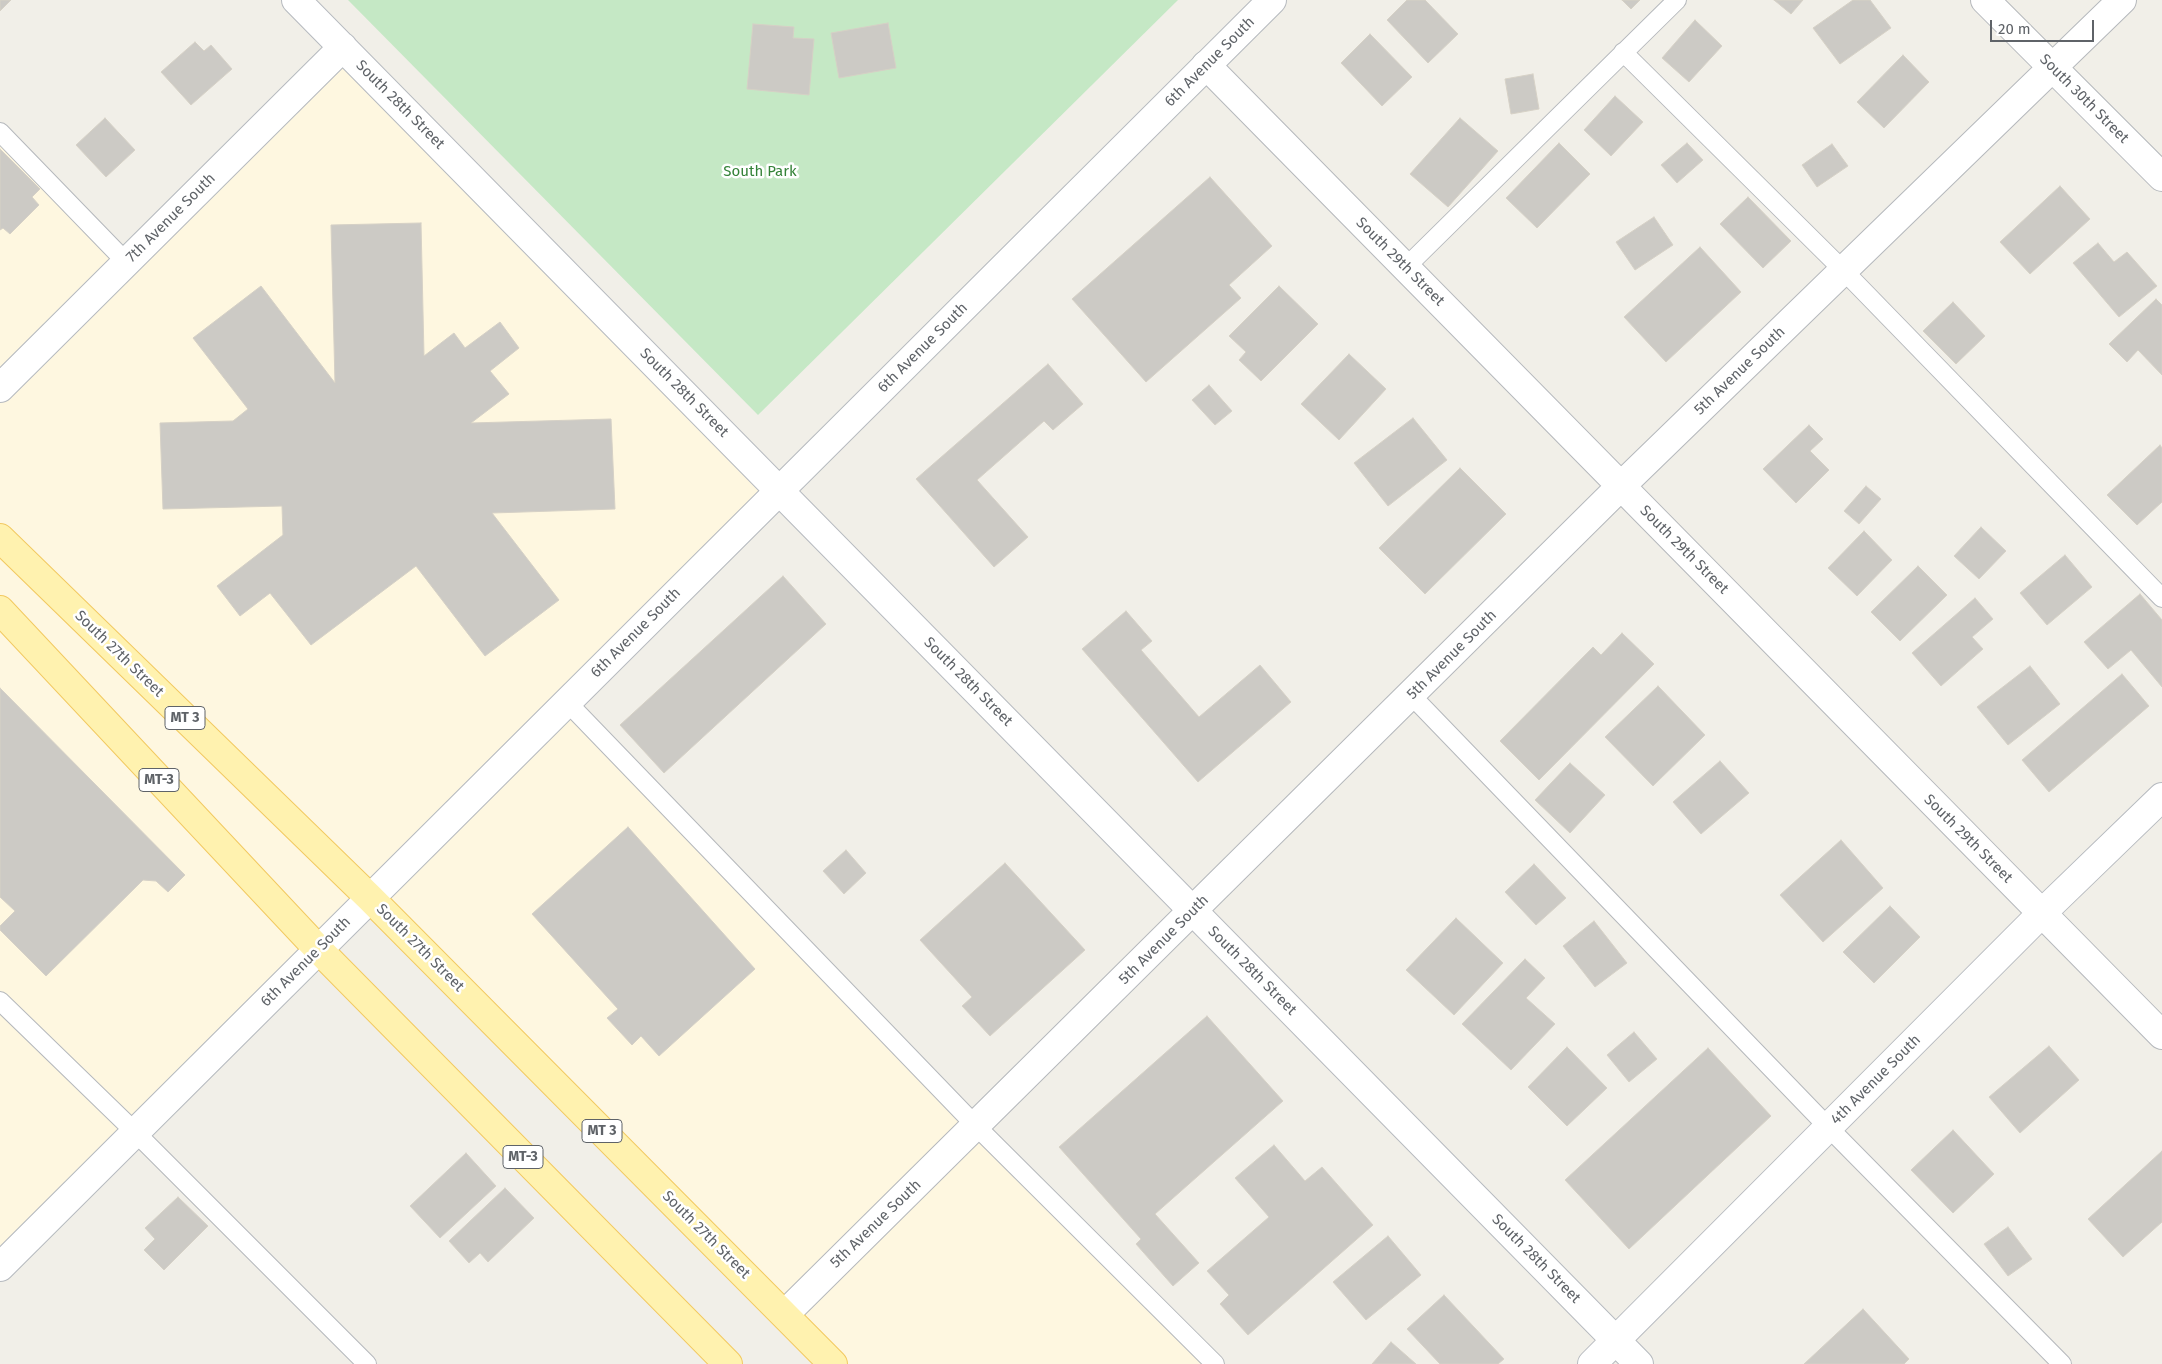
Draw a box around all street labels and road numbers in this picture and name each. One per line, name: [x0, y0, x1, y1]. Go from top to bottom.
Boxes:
street label: 6th Avenue South: [1161, 13, 1259, 111]
street label: South 30th Street: [2036, 51, 2132, 147]
street label: South 28th Street: [352, 57, 448, 153]
street label: 7th Avenue South: [123, 170, 219, 266]
street label: South 29th Street: [1352, 214, 1448, 310]
street label: 6th Avenue South: [874, 299, 972, 397]
street label: 5th Avenue South: [1691, 323, 1789, 419]
street label: South 28th Street: [636, 345, 732, 441]
street label: South 29th Street: [1636, 502, 1732, 598]
street label: 6th Avenue South: [587, 584, 685, 682]
street label: 5th Avenue South: [1403, 606, 1501, 704]
street label: South 27th Street: [71, 607, 167, 701]
street label: South 28th Street: [920, 634, 1016, 730]
road number: MT 3: [165, 706, 205, 730]
road number: MT-3: [139, 768, 179, 792]
street label: South 29th Street: [1920, 791, 2016, 887]
street label: 5th Avenue South: [1115, 891, 1213, 989]
street label: South 27th Street: [372, 900, 468, 996]
street label: 6th Avenue South: [257, 913, 355, 1011]
street label: South 28th Street: [1204, 923, 1300, 1019]
street label: 4th Avenue South: [1827, 1031, 1925, 1129]
road number: MT 3: [582, 1120, 622, 1142]
road number: MT-3: [503, 1146, 543, 1168]
street label: 5th Avenue South: [827, 1176, 925, 1272]
street label: South 27th Street: [658, 1187, 754, 1283]
street label: South 28th Street: [1488, 1211, 1584, 1307]

